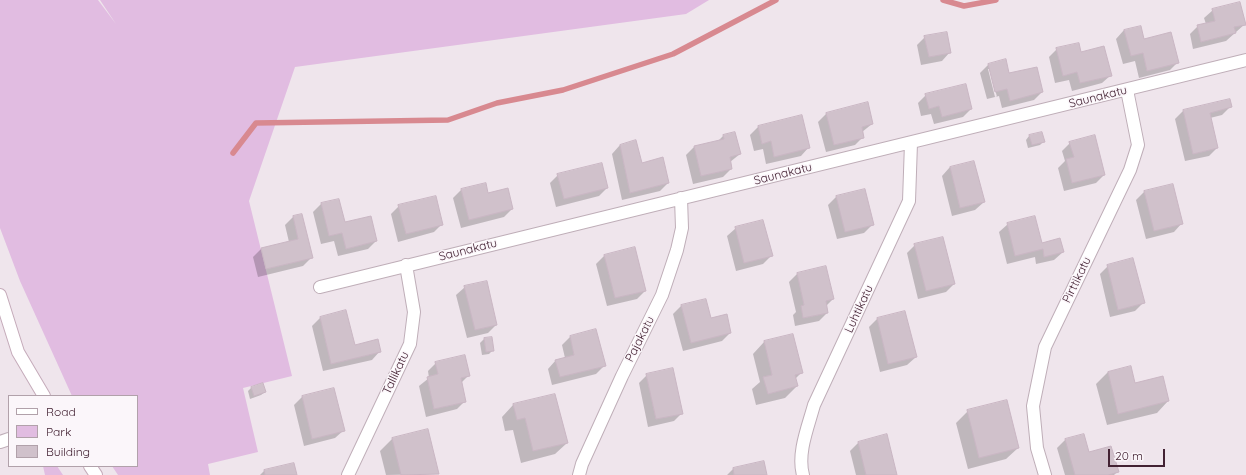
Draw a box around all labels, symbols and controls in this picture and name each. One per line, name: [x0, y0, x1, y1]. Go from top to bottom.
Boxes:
street label: Saunakatu: [1067, 83, 1129, 111]
street label: Saunakatu: [752, 160, 814, 188]
street label: Saunakatu: [437, 236, 499, 264]
street label: Pirttikatu: [1060, 255, 1094, 305]
street label: Luhtikatu: [842, 283, 876, 335]
street label: Pajakatu: [622, 314, 658, 364]
street label: Tallikatu: [380, 349, 412, 397]
legend: [8, 395, 138, 467]
text: Road: [46, 404, 76, 419]
text: Park: [46, 424, 71, 439]
scale bar: [1110, 441, 1167, 467]
text: Building: [46, 444, 90, 459]
text: 20 m: [1115, 448, 1143, 463]

